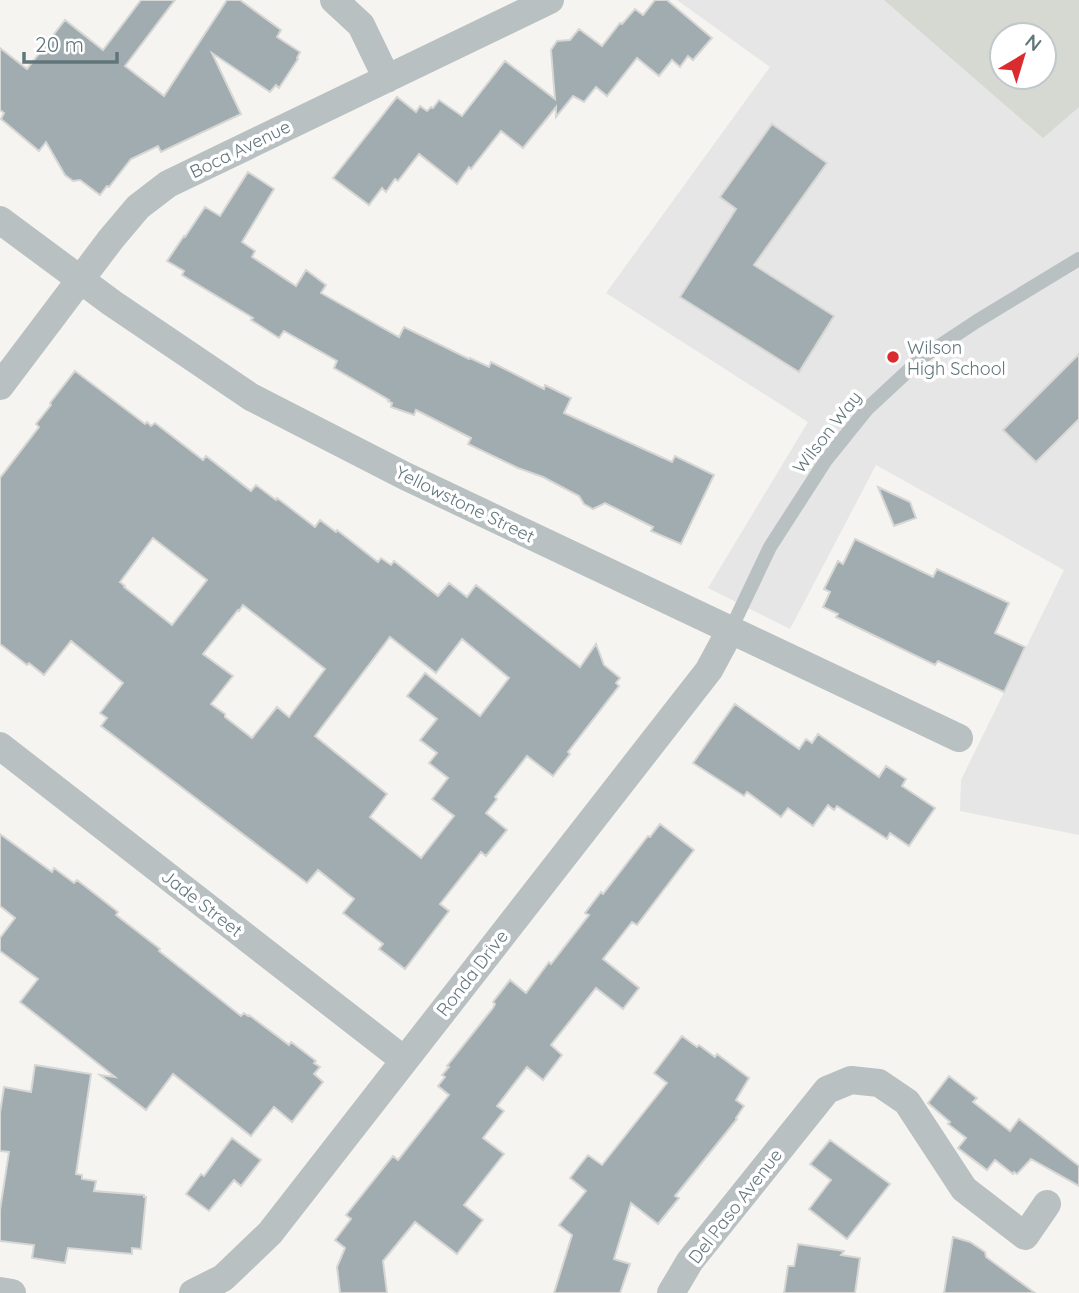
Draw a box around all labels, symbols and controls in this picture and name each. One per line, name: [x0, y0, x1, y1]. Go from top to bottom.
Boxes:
scale bar: [24, 21, 117, 65]
north arrow: [988, 21, 1058, 91]
text: N: [1021, 29, 1046, 56]
text: 20 m: [35, 31, 84, 57]
street label: Boca Avenue: [186, 115, 294, 183]
place label: Wilson High School: [907, 336, 1006, 380]
marker: Wilson High School: [885, 349, 901, 365]
street label: Wilson Way: [788, 386, 866, 478]
street label: Yellowstone Street: [392, 460, 538, 548]
street label: Jade Street: [157, 864, 247, 942]
street label: Ronda Drive: [431, 925, 513, 1021]
street label: Del Paso Avenue: [683, 1144, 787, 1268]

